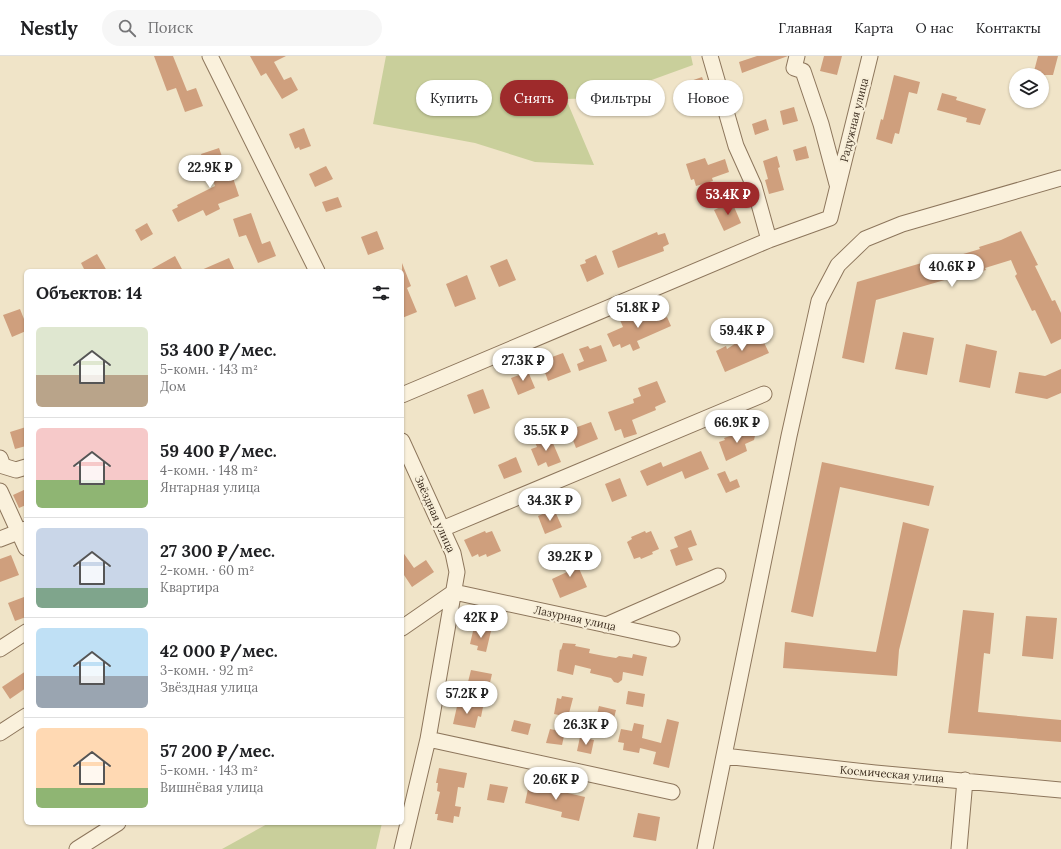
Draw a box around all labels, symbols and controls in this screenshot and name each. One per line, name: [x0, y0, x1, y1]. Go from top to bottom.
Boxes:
search box: [102, 10, 382, 46]
text: Nestly: [20, 16, 78, 40]
icon: search: [116, 17, 138, 39]
text: Поиск: [148, 18, 193, 37]
text: Главная: [778, 19, 832, 37]
text: Карта: [854, 19, 894, 37]
text: О нас: [916, 19, 954, 37]
text: Контакты: [976, 19, 1041, 37]
map controls: [1009, 68, 1049, 108]
button: layers: [1009, 68, 1049, 108]
street label: Радужная улица: [837, 76, 871, 164]
chip: Купить: [416, 80, 492, 116]
chip: Снять: [500, 80, 568, 116]
chip: Фильтры: [576, 80, 665, 116]
chip: Новое: [673, 80, 743, 116]
pin: 22.9K ₽: [173, 155, 247, 189]
text: 22.9K ₽: [187, 159, 233, 176]
pin: 53.4K ₽: [691, 182, 765, 216]
text: 53.4K ₽: [705, 186, 751, 203]
pin: 40.6K ₽: [915, 254, 989, 288]
text: 40.6K ₽: [929, 258, 975, 275]
text: Объектов: 14: [36, 282, 142, 304]
icon: filters: [370, 282, 392, 304]
pin: 51.8K ₽: [601, 295, 675, 329]
text: 51.8K ₽: [616, 299, 660, 316]
pin: 59.4K ₽: [705, 318, 779, 352]
text: 59.4K ₽: [719, 322, 765, 339]
text: 53 400 ₽/мес.: [160, 339, 276, 361]
icon: home: [68, 343, 116, 391]
pin: 27.3K ₽: [486, 348, 560, 382]
text: 27.3K ₽: [501, 352, 545, 369]
text: 5-комн. · 143 m²: [160, 361, 258, 378]
text: Дом: [160, 378, 186, 395]
pin: 66.9K ₽: [700, 410, 774, 444]
text: 66.9K ₽: [714, 414, 760, 431]
pin: 35.5K ₽: [509, 418, 583, 452]
text: 35.5K ₽: [523, 422, 569, 439]
text: 59 400 ₽/мес.: [160, 440, 277, 462]
icon: home: [68, 444, 116, 492]
text: 4-комн. · 148 m²: [160, 462, 258, 479]
street label: Звёздная улица: [412, 473, 458, 555]
text: Янтарная улица: [160, 479, 260, 496]
pin: 34.3K ₽: [513, 488, 587, 522]
text: 34.3K ₽: [527, 492, 573, 509]
text: 27 300 ₽/мес.: [160, 540, 275, 562]
icon: home: [68, 544, 116, 592]
pin: 39.2K ₽: [533, 544, 607, 578]
text: 39.2K ₽: [547, 548, 593, 565]
text: 2-комн. · 60 m²: [160, 562, 254, 579]
text: Квартира: [160, 579, 219, 596]
street label: Лазурная улица: [533, 602, 618, 634]
pin: 42K ₽: [453, 605, 509, 639]
text: 42K ₽: [464, 609, 498, 626]
text: 42 000 ₽/мес.: [160, 640, 278, 662]
icon: home: [68, 644, 116, 692]
text: 3-комн. · 92 m²: [160, 662, 254, 679]
text: Звёздная улица: [160, 679, 258, 696]
pin: 57.2K ₽: [430, 681, 504, 715]
text: 57.2K ₽: [446, 685, 488, 702]
pin: 26.3K ₽: [549, 712, 623, 746]
text: 26.3K ₽: [563, 716, 609, 733]
text: 57 200 ₽/мес.: [160, 740, 275, 762]
icon: home: [68, 744, 116, 792]
text: 5-комн. · 143 m²: [160, 762, 258, 779]
street label: Космическая улица: [839, 762, 945, 786]
pin: 20.6K ₽: [519, 767, 593, 801]
text: 20.6K ₽: [533, 771, 579, 788]
text: Вишнёвая улица: [160, 779, 264, 796]

